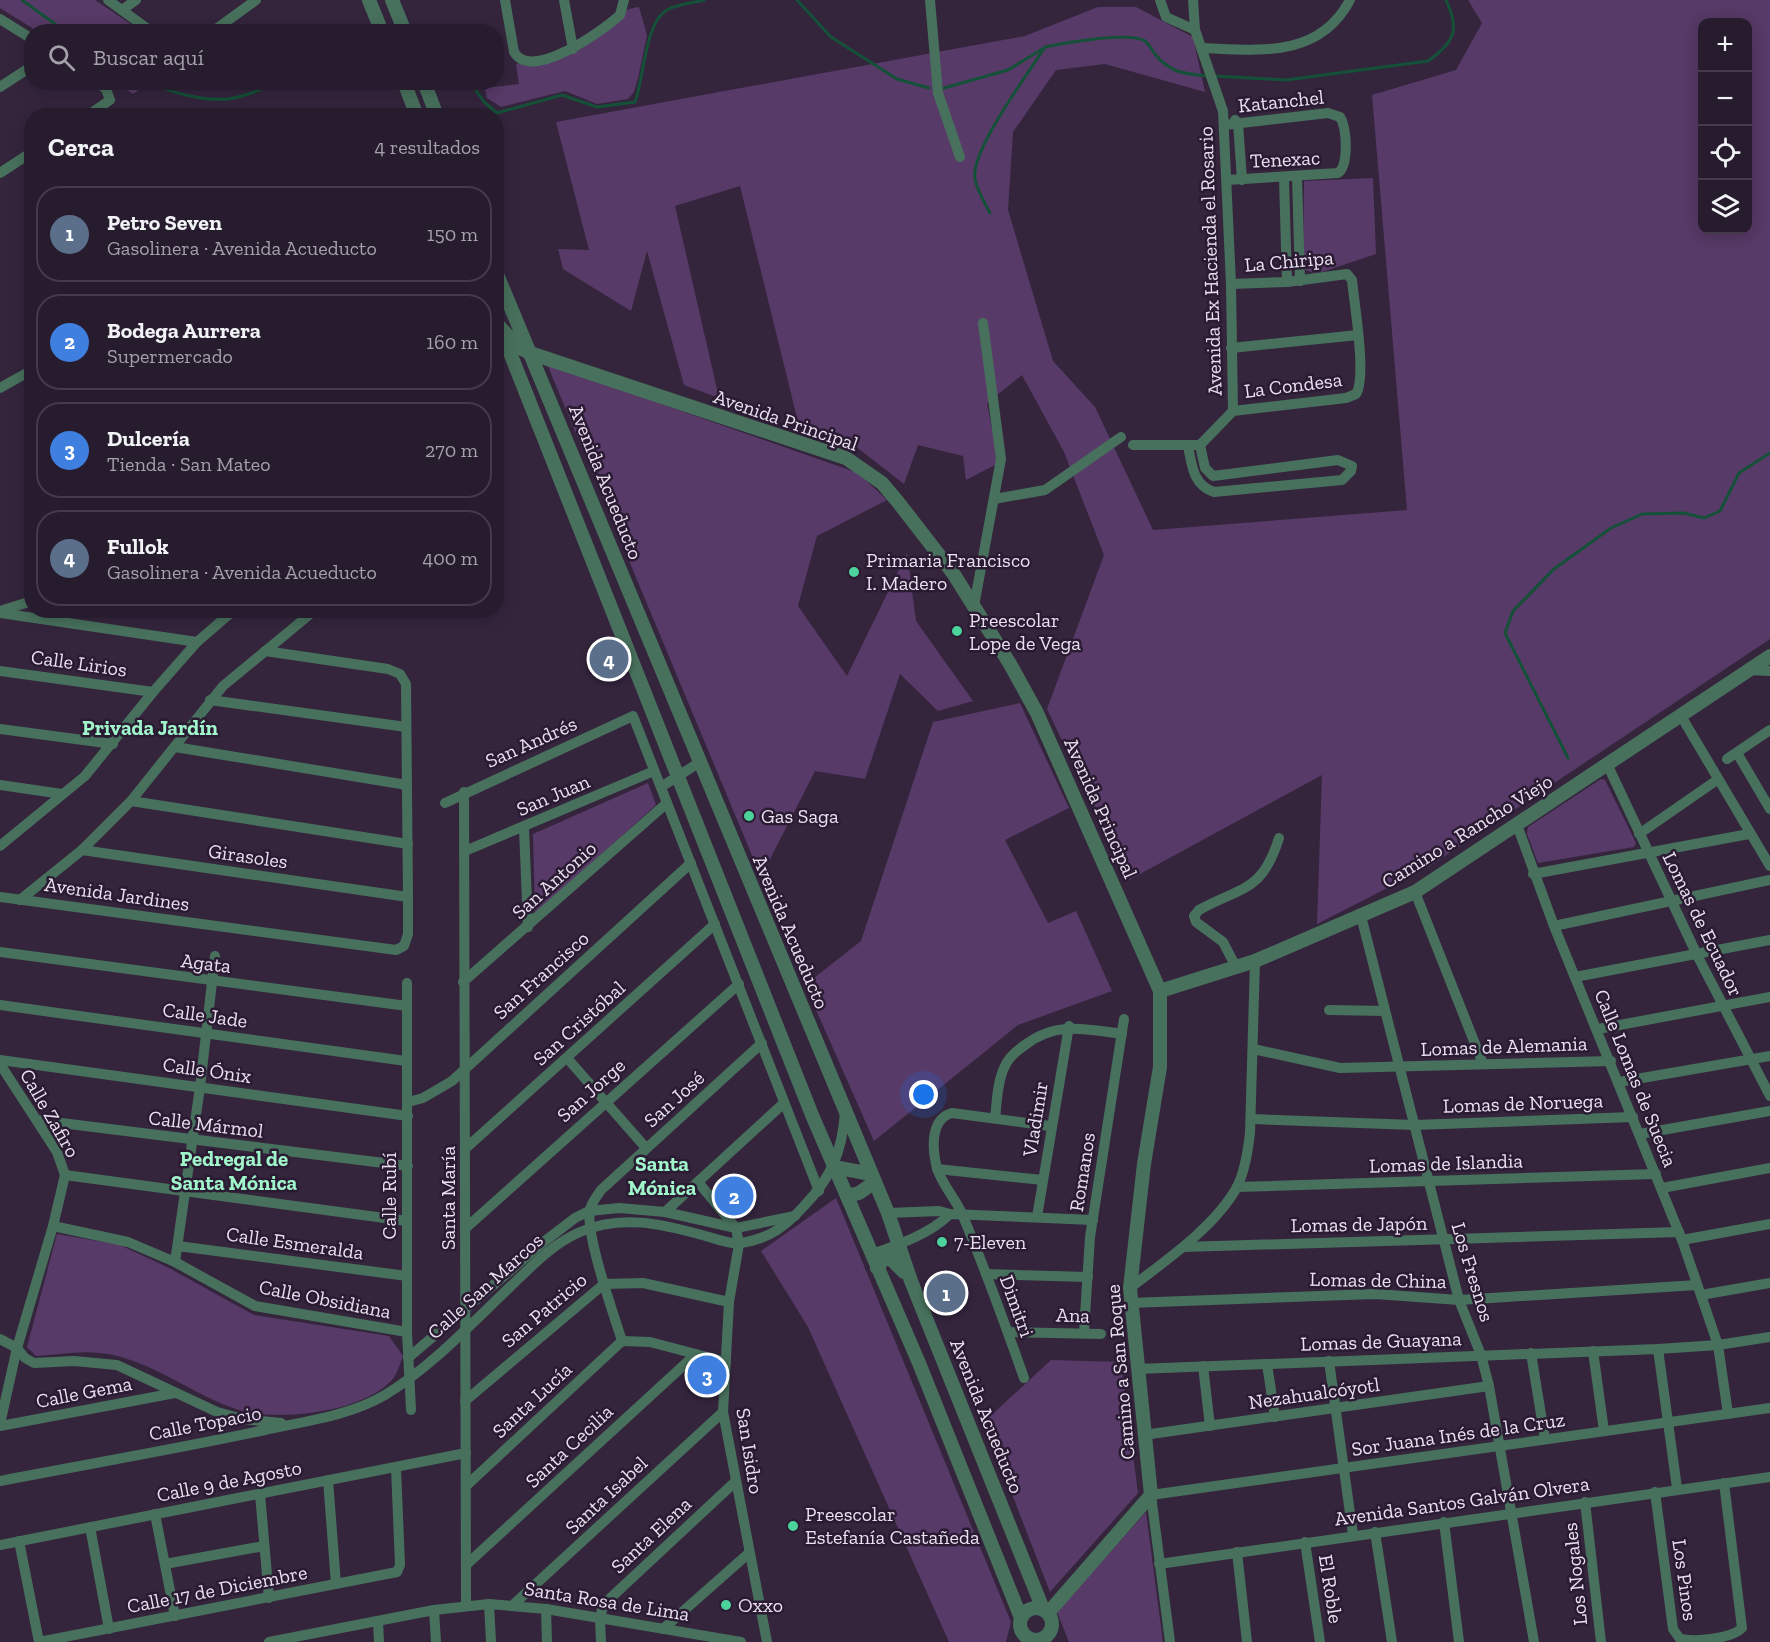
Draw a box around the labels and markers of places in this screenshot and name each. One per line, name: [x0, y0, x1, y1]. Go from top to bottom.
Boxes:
place label: Primaria Francisco I. Madero: [866, 548, 1030, 595]
marker: Primaria Francisco I. Madero: [847, 565, 861, 579]
place label: Preescolar Lope de Vega: [969, 608, 1081, 655]
marker: Preescolar Lope de Vega: [950, 624, 964, 638]
pin: 4: [590, 636, 628, 682]
place label: Gas Saga: [761, 804, 839, 828]
marker: Gas Saga: [742, 809, 756, 823]
pin: 2: [714, 1174, 754, 1218]
place label: 7-Eleven: [954, 1230, 1027, 1254]
marker: 7-Eleven: [935, 1235, 949, 1249]
pin: 1: [926, 1270, 966, 1316]
pin: 3: [688, 1352, 726, 1398]
place label: Preescolar Estefanía Castañeda: [805, 1502, 980, 1549]
marker: Preescolar Estefanía Castañeda: [786, 1519, 800, 1533]
place label: Oxxo: [738, 1593, 783, 1617]
marker: Oxxo: [719, 1598, 733, 1612]

